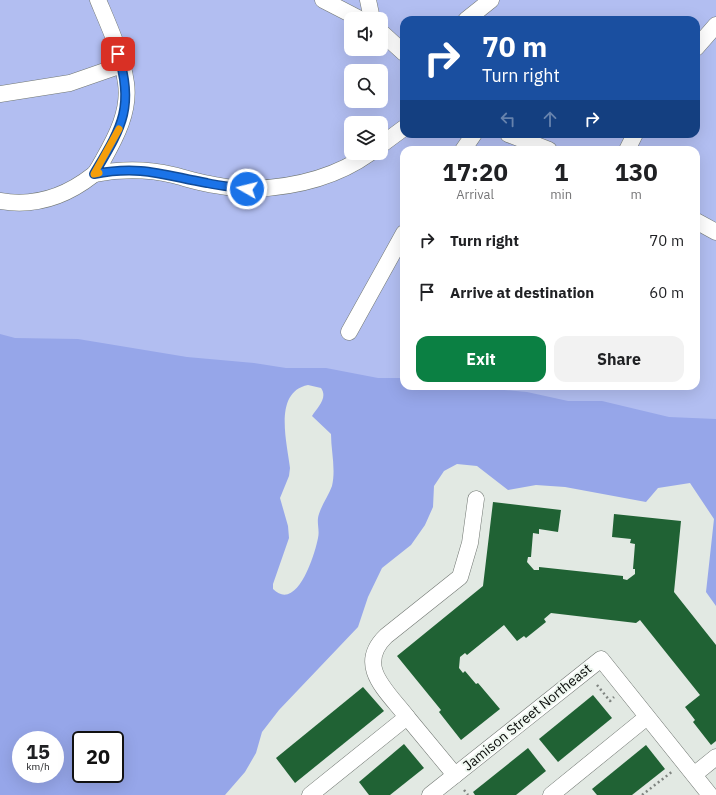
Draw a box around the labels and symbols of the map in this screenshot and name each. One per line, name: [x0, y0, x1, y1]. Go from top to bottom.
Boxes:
pin: [101, 37, 135, 71]
position arrow: [226, 168, 268, 210]
street label: Jamison Street Northeast: [459, 659, 595, 775]
speed limit sign: 20: [72, 731, 124, 783]

